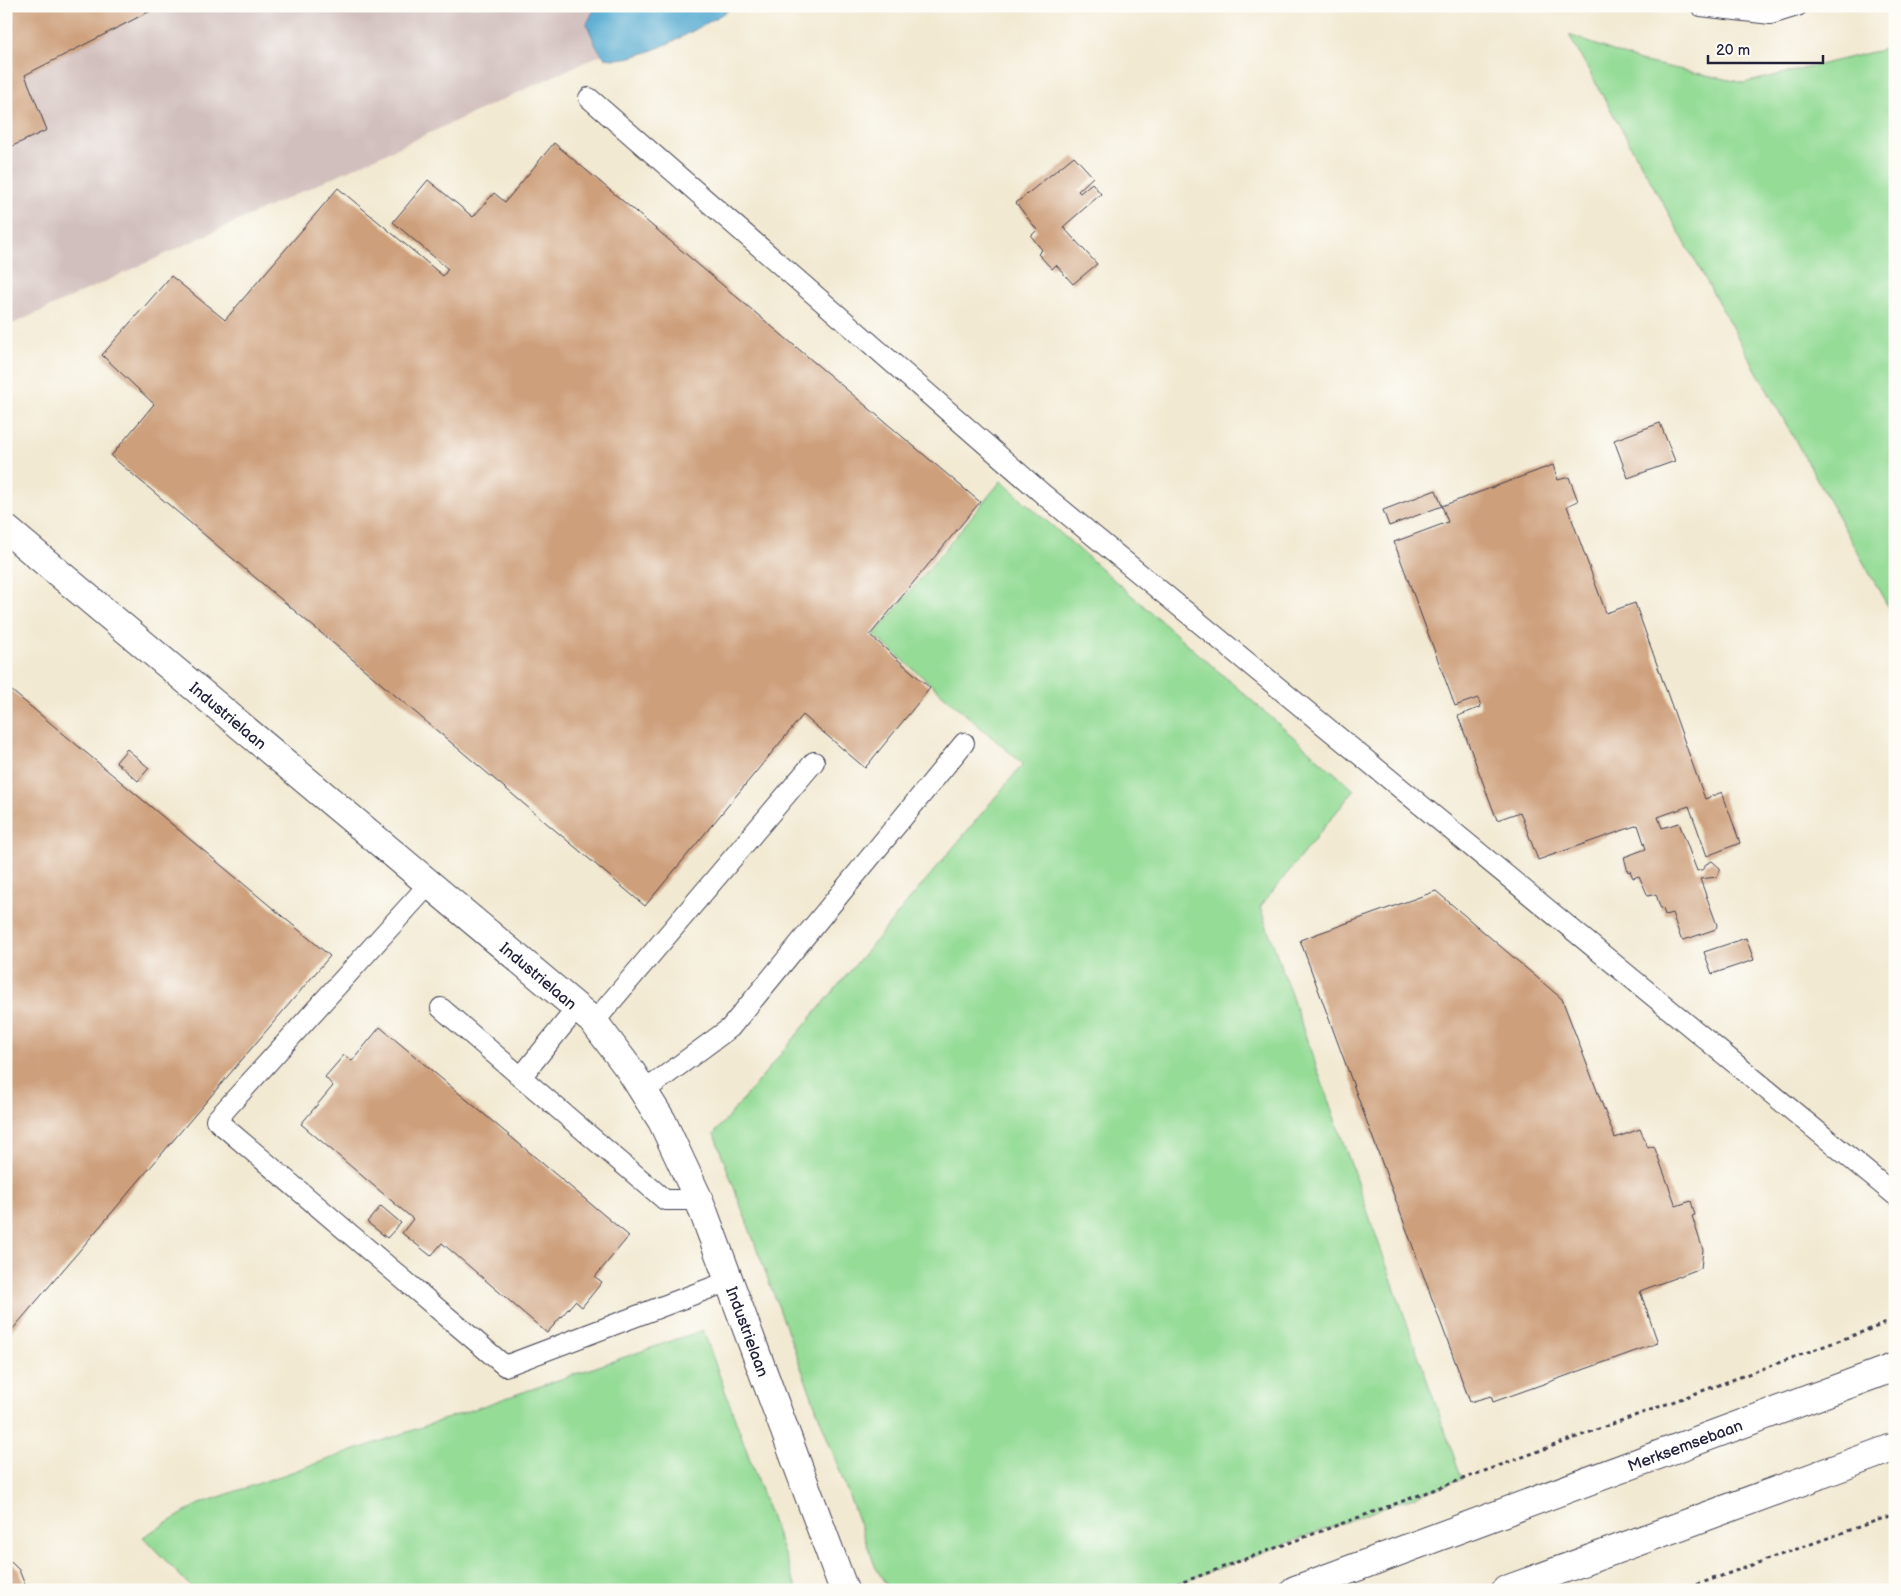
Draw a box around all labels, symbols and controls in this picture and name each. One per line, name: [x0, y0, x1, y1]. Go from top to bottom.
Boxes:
scale bar: [1708, 32, 1824, 64]
text: 20 m: [1716, 41, 1750, 60]
street label: Industrielaan: [185, 679, 270, 754]
street label: Industrielaan: [495, 939, 580, 1014]
street label: Industrielaan: [721, 1284, 772, 1380]
street label: Merksemsebaan: [1625, 1416, 1746, 1476]

